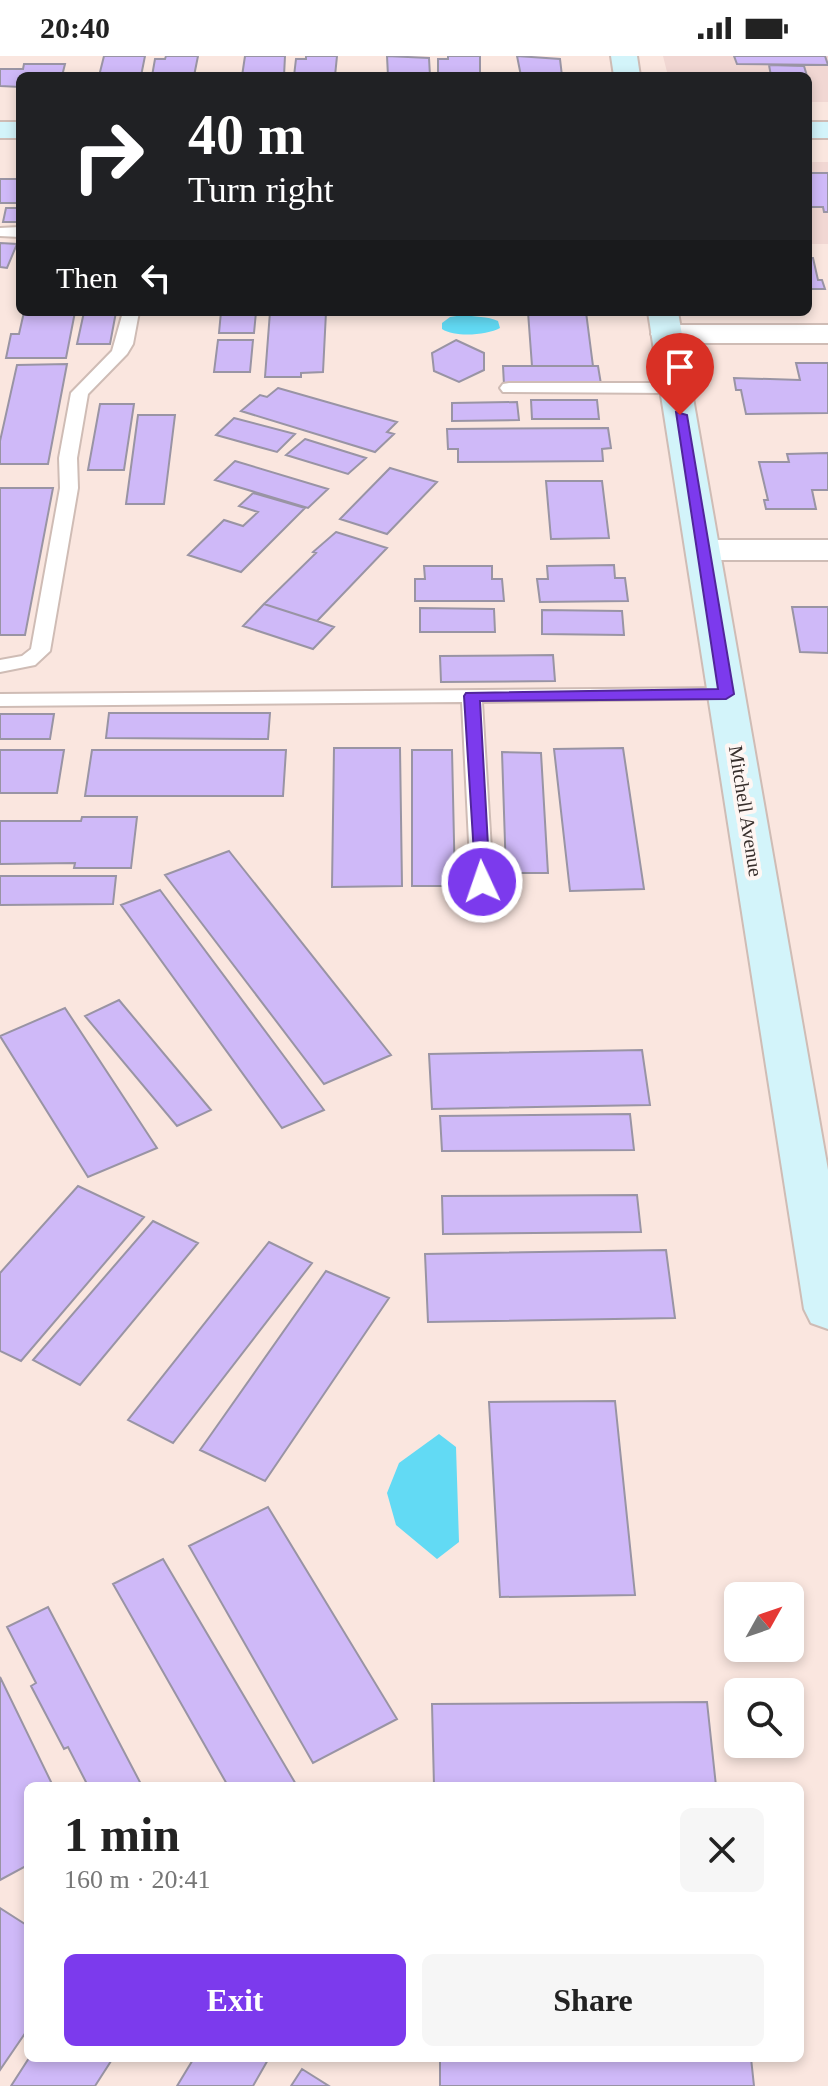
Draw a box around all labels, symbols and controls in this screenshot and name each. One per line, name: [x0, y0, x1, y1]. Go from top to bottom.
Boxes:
text: 20:40: [40, 11, 110, 44]
icon: right: [56, 104, 160, 208]
text: 40 m: [188, 104, 305, 166]
text: Turn right: [188, 170, 334, 210]
icon: left: [134, 256, 178, 300]
text: Then: [56, 261, 118, 294]
pin: [646, 333, 714, 415]
icon: arrive: [658, 345, 702, 389]
street label: Mitchell Avenue: [725, 744, 767, 878]
position arrow: [440, 840, 524, 924]
north arrow: [724, 1582, 804, 1662]
map controls: [724, 1582, 804, 1758]
button: search: [724, 1678, 804, 1758]
text: 1 min: [64, 1808, 180, 1861]
button: close: [680, 1808, 764, 1892]
text: 160 m · 20:41: [64, 1865, 211, 1894]
button: Exit: [64, 1954, 406, 2046]
button: Share: [422, 1954, 764, 2046]

